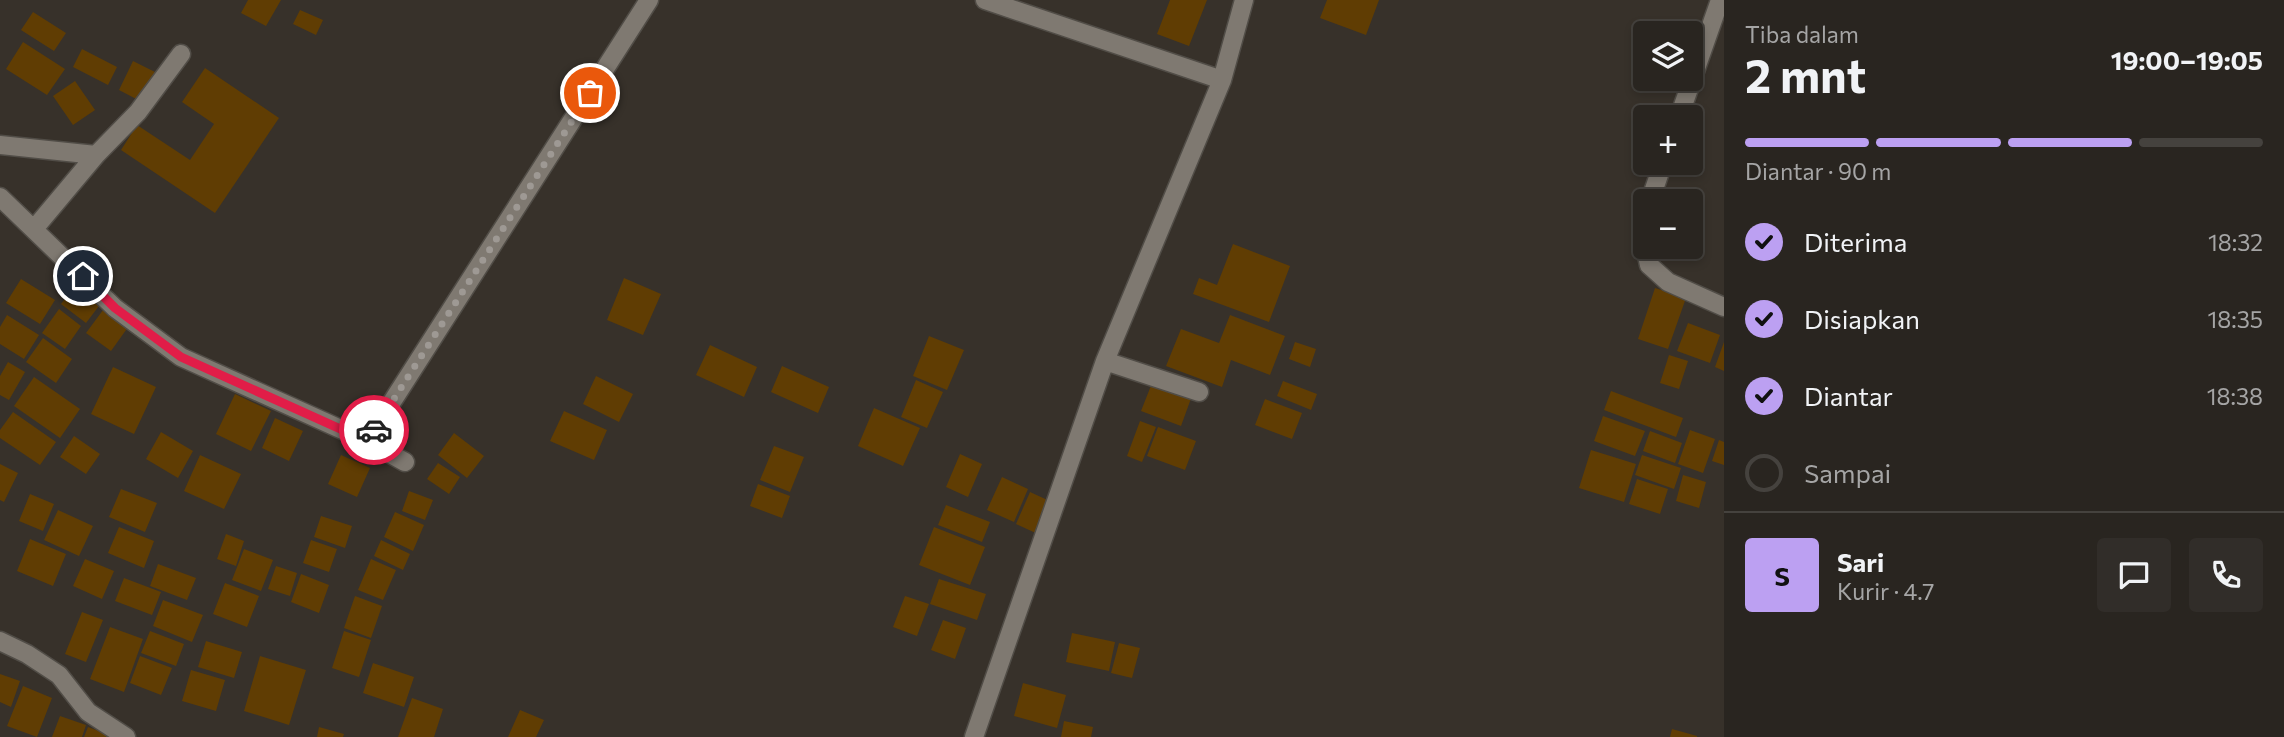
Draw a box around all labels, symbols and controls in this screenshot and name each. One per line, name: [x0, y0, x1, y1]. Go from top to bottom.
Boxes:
text: Tiba dalam: [1745, 20, 1859, 48]
map controls: [1633, 21, 1703, 259]
button: layers: [1633, 21, 1703, 91]
text: 19:00–19:05: [2111, 44, 2263, 75]
text: 2 mnt: [1745, 46, 1866, 102]
pin: [560, 63, 620, 123]
icon: bag: [571, 74, 609, 112]
button: +: [1633, 105, 1703, 175]
text: Diantar · 90 m: [1745, 157, 1891, 185]
button: −: [1633, 189, 1703, 259]
icon: check: [1745, 223, 1783, 261]
text: Diterima: [1804, 226, 1907, 257]
text: 18:32: [2208, 228, 2263, 256]
pin: [53, 246, 113, 306]
icon: home: [64, 257, 102, 295]
icon: check: [1745, 300, 1783, 338]
text: Disiapkan: [1804, 303, 1920, 334]
text: 18:35: [2207, 305, 2263, 333]
icon: check: [1745, 377, 1783, 415]
text: Diantar: [1804, 380, 1893, 411]
text: 18:38: [2207, 382, 2263, 410]
courier: [339, 395, 409, 465]
icon: car: [355, 411, 393, 449]
text: Sampai: [1804, 457, 1891, 488]
button: chat: [2097, 538, 2171, 612]
button: phone: [2189, 538, 2263, 612]
text: Sari: [1837, 546, 1884, 577]
text: S: [1774, 560, 1790, 591]
text: Kurir · 4.7: [1837, 577, 1935, 605]

